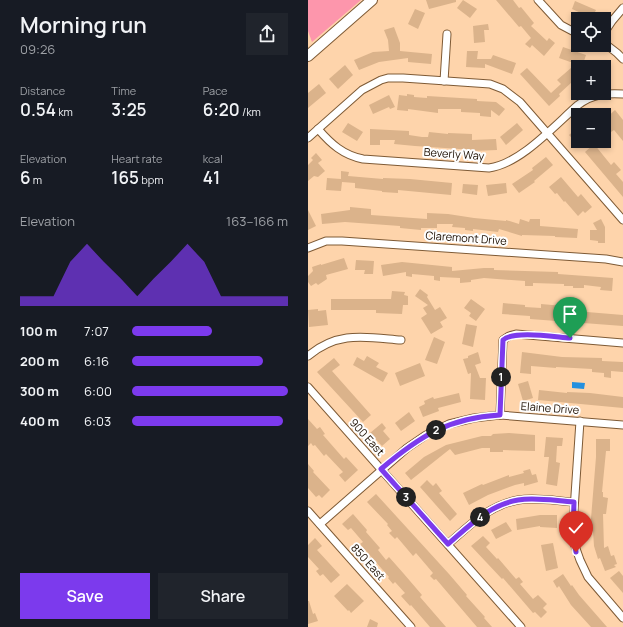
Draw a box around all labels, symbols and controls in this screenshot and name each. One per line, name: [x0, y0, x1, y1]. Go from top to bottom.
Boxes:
text: Morning run: [20, 10, 147, 40]
map controls: [571, 12, 611, 148]
button: locate: [571, 12, 611, 52]
button: share: [246, 13, 288, 55]
text: 09:26: [20, 40, 55, 58]
button: +: [571, 60, 611, 100]
text: Distance: [20, 83, 65, 98]
text: Time: [111, 83, 136, 98]
text: Pace: [203, 83, 228, 98]
text: 0.54: [20, 98, 56, 121]
text: 3:25: [111, 98, 147, 121]
text: 6:20: [203, 98, 240, 121]
text: km: [56, 104, 73, 119]
text: /km: [240, 104, 261, 119]
button: −: [571, 108, 611, 148]
street label: Beverly Way: [423, 144, 485, 163]
text: Elevation: [20, 151, 66, 166]
text: Heart rate: [111, 151, 162, 166]
text: kcal: [203, 151, 223, 166]
text: 6: [20, 166, 31, 189]
text: 165: [111, 166, 139, 189]
text: 41: [203, 166, 220, 189]
text: m: [31, 172, 42, 187]
text: bpm: [139, 172, 164, 187]
text: Elevation: [20, 212, 75, 230]
text: 163–166 m: [226, 212, 288, 230]
street label: Claremont Drive: [425, 227, 508, 248]
pin: [553, 297, 587, 338]
icon: arrive: [559, 303, 581, 325]
text: 100 m: [20, 322, 57, 340]
text: 7:07: [84, 322, 109, 340]
text: 200 m: [20, 352, 59, 370]
text: 6:16: [84, 352, 109, 370]
pin: 1: [491, 367, 511, 387]
text: 1: [499, 369, 503, 384]
text: 300 m: [20, 382, 59, 400]
text: 6:00: [84, 382, 112, 400]
street label: Elaine Drive: [520, 398, 580, 417]
text: 400 m: [20, 412, 59, 430]
text: 6:03: [84, 412, 111, 430]
street label: 900 East: [347, 415, 388, 458]
pin: 2: [426, 420, 446, 440]
text: 2: [433, 422, 439, 437]
pin: 3: [396, 487, 416, 507]
text: 3: [403, 489, 409, 504]
pin: 4: [470, 507, 490, 527]
text: 4: [477, 509, 483, 524]
pin: [559, 511, 593, 552]
icon: check: [565, 517, 587, 539]
street label: 850 East: [348, 540, 389, 583]
button: Save: [20, 573, 150, 619]
button: Share: [158, 573, 288, 619]

